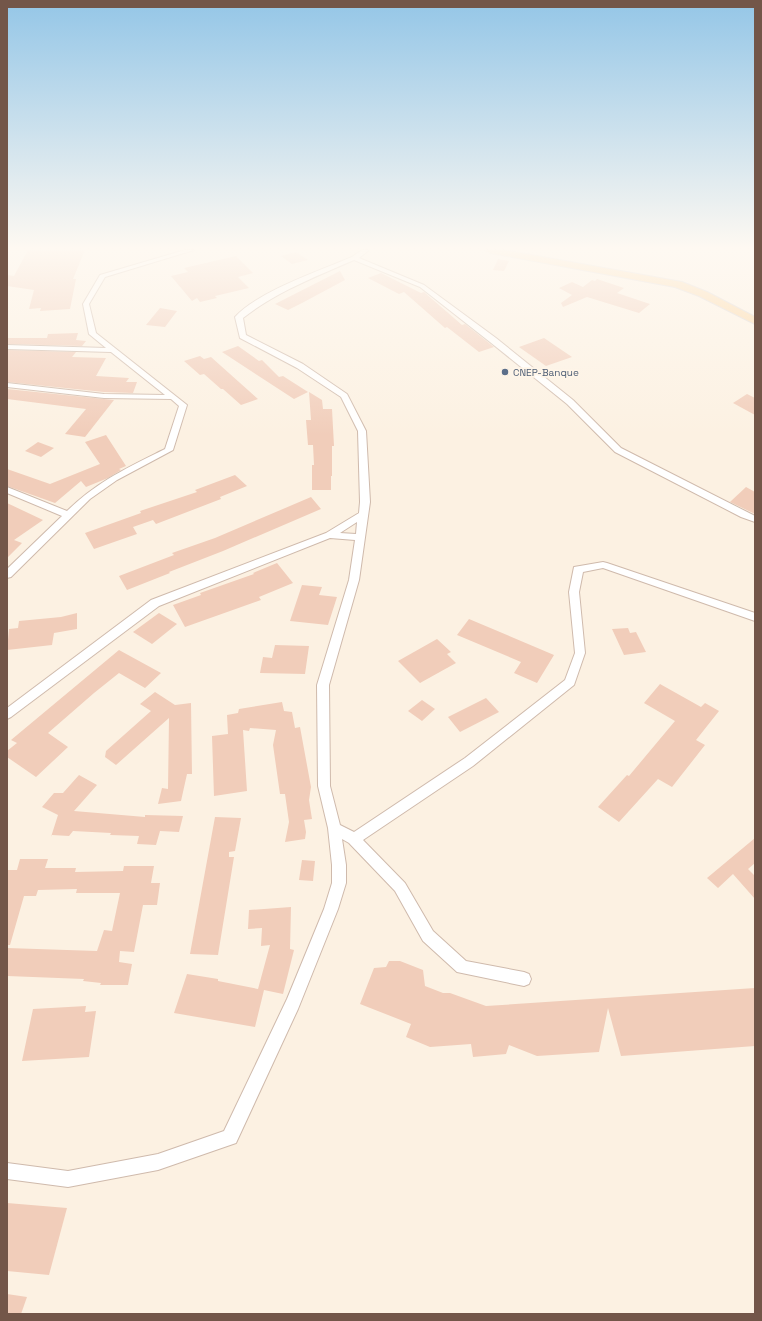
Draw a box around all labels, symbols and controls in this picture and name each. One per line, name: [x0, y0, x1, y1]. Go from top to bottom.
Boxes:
place label: CNEP-Banque: [513, 366, 579, 379]
marker: CNEP-Banque: [500, 367, 510, 377]

